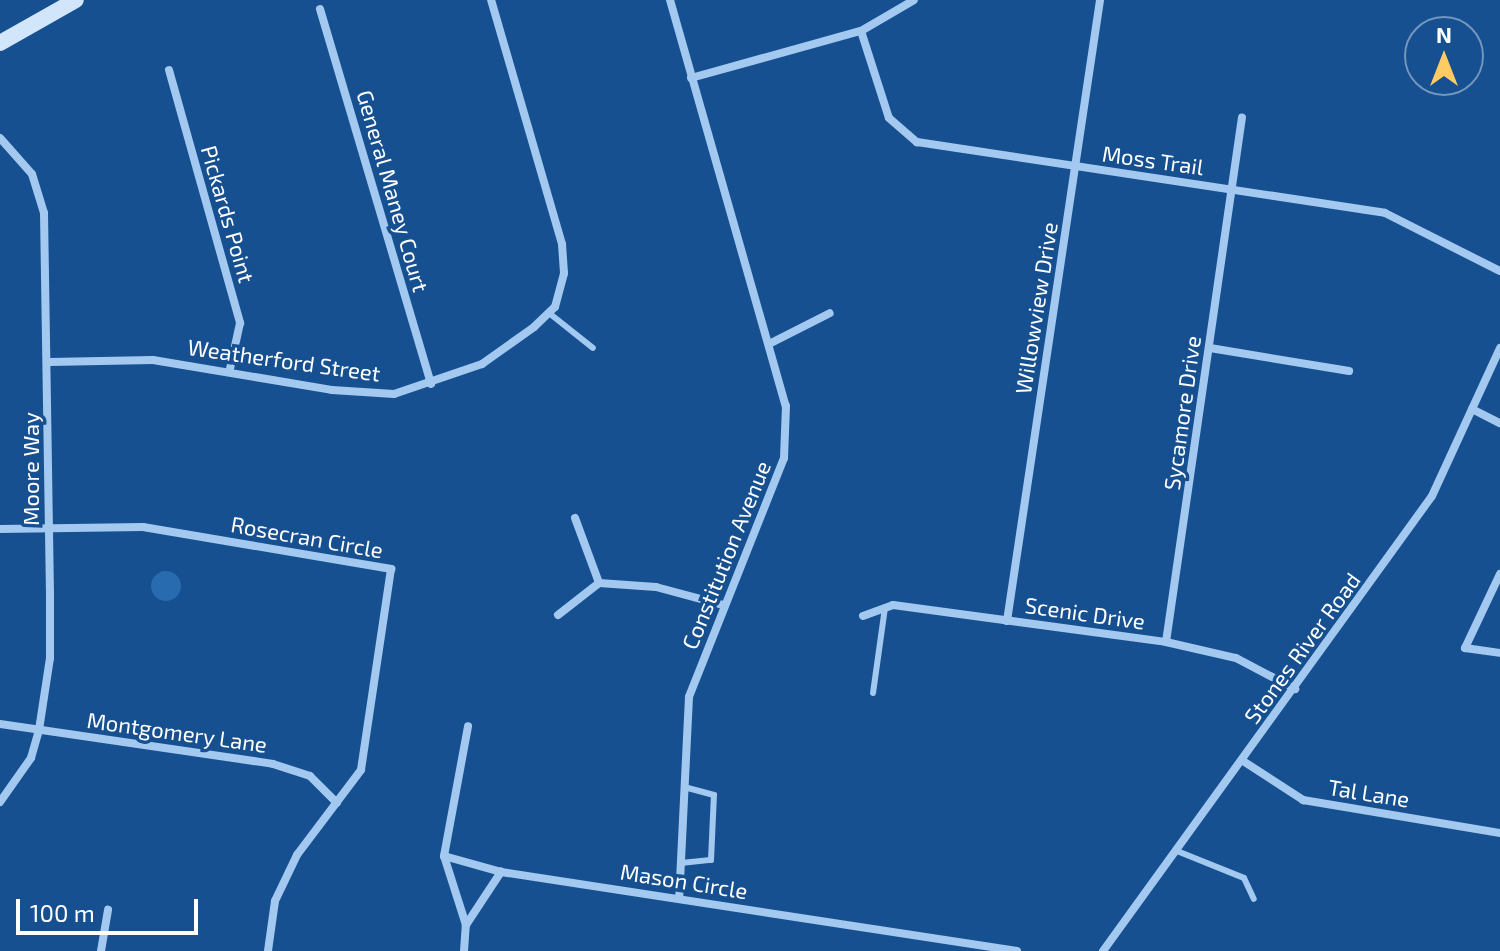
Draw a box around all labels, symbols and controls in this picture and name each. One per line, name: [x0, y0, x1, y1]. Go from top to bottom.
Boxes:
north arrow: [1404, 16, 1484, 96]
text: N: [1436, 21, 1452, 47]
street label: General Maney Court: [351, 87, 435, 295]
street label: Moss Trail: [1100, 140, 1206, 180]
street label: Pickards Point: [196, 142, 260, 286]
street label: Willowview Drive: [1009, 220, 1063, 396]
street label: Weatherford Street: [186, 333, 382, 387]
street label: Sycamore Drive: [1158, 334, 1206, 492]
street label: Moore Way: [18, 412, 44, 526]
street label: Constitution Avenue: [676, 457, 776, 653]
street label: Rosecran Circle: [229, 511, 385, 563]
street label: Stones River Road: [1238, 567, 1366, 729]
street label: Scenic Drive: [1023, 592, 1147, 634]
street label: Montgomery Lane: [85, 706, 269, 758]
street label: Tal Lane: [1326, 774, 1412, 812]
street label: Mason Circle: [619, 858, 749, 904]
scale bar: [20, 883, 202, 933]
text: 100 m: [30, 898, 95, 927]

